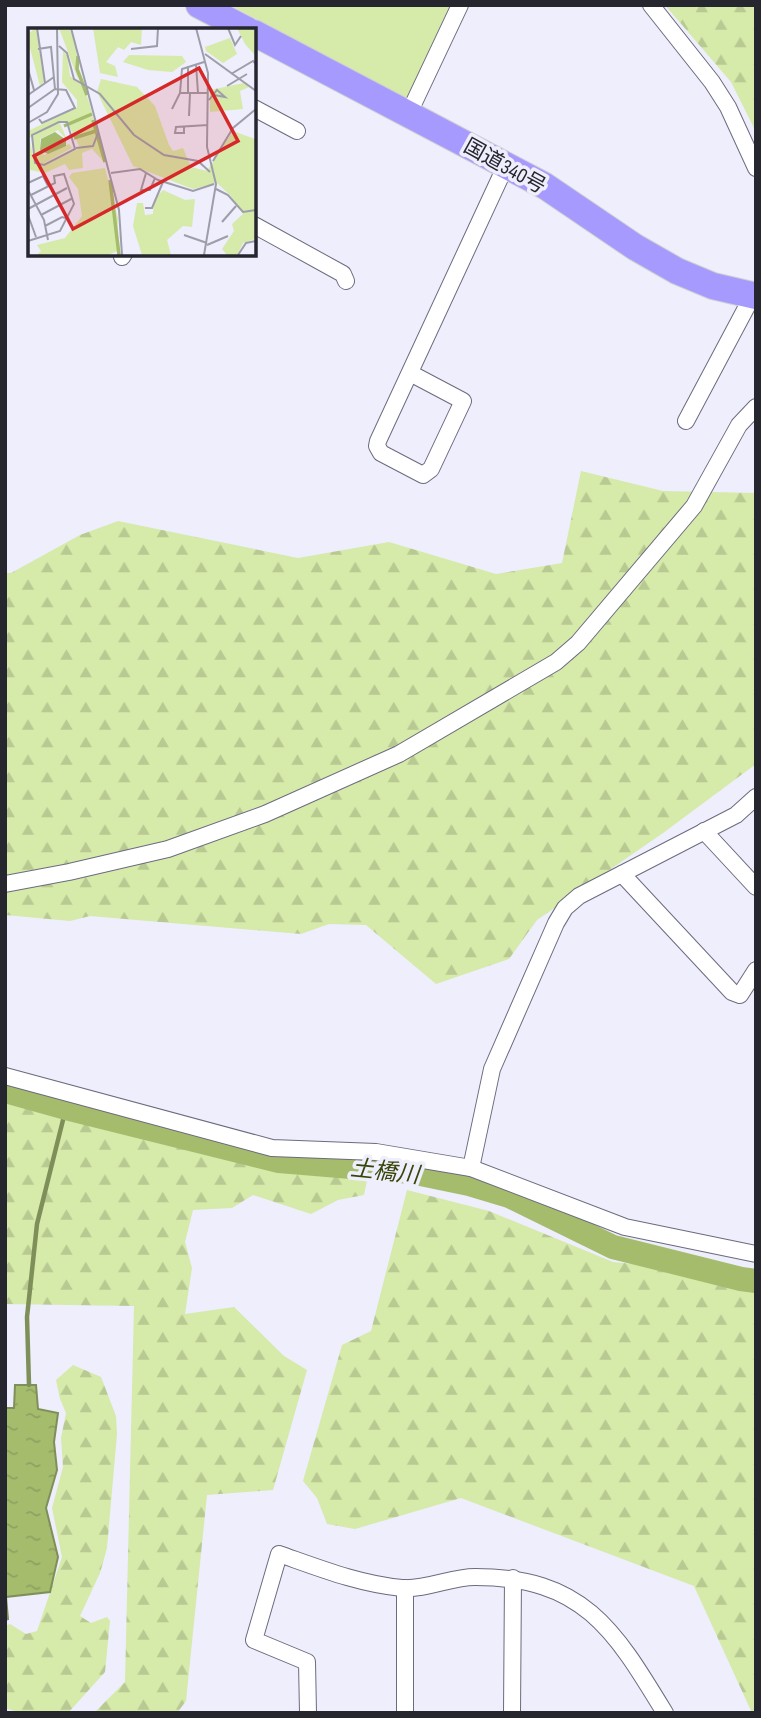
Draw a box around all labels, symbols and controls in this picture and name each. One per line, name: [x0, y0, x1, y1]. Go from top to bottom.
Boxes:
inset map: [28, 28, 256, 256]
street label: 国道340号: [459, 134, 550, 199]
water label: 土橋川: [349, 1154, 424, 1190]

